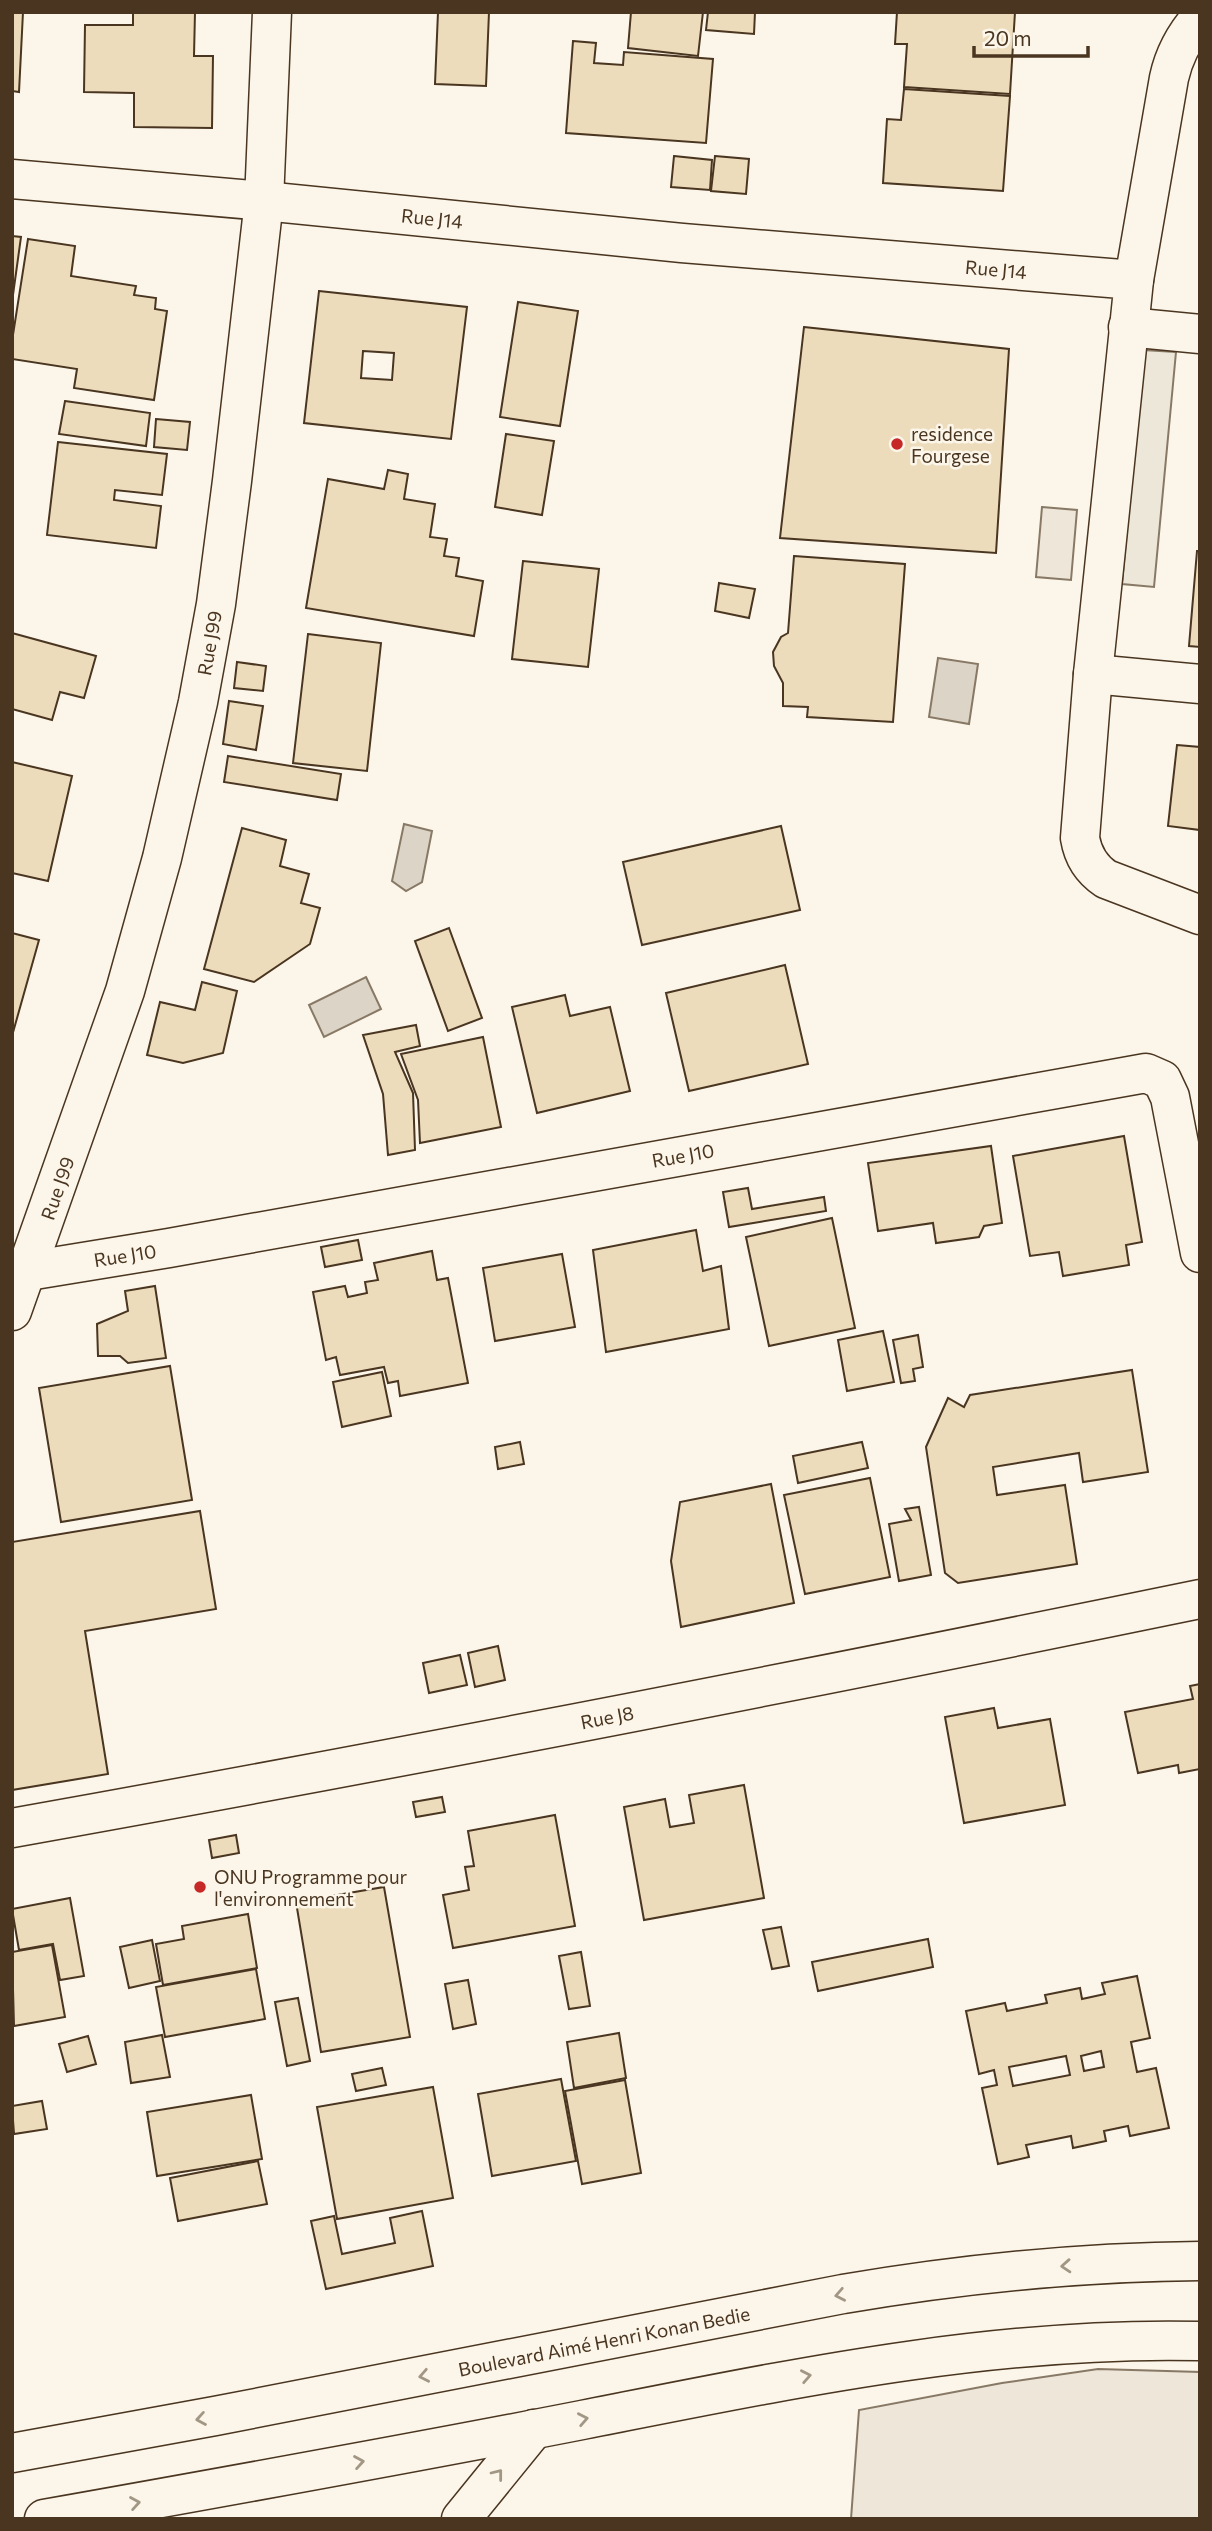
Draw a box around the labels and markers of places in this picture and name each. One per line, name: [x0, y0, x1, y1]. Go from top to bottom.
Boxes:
place label: residence Fourgese: [911, 422, 993, 467]
marker: residence Fourgese: [889, 436, 905, 452]
place label: ONU Programme pour l'environnement: [214, 1865, 408, 1910]
marker: ONU Programme pour l'environnement: [192, 1879, 208, 1895]

